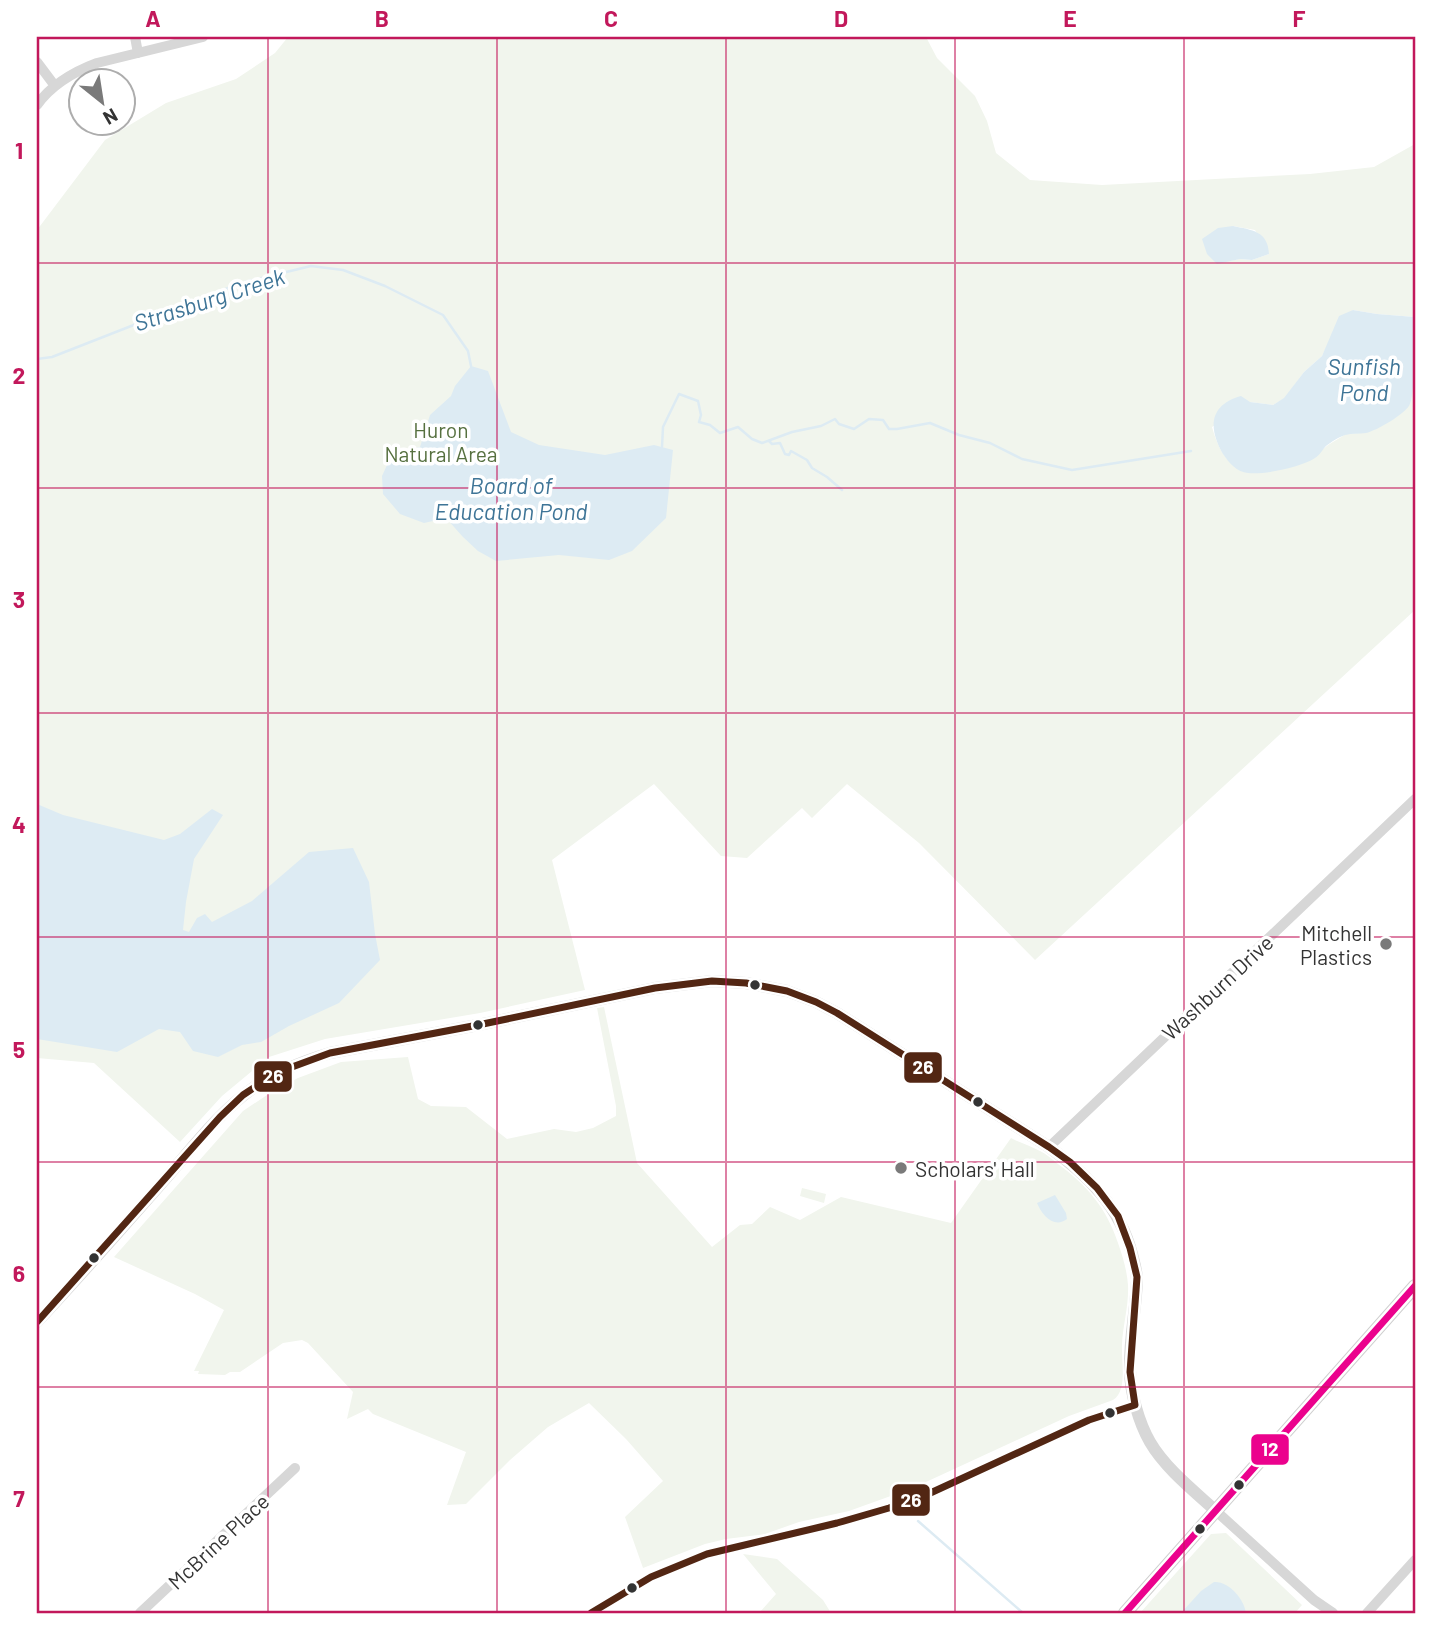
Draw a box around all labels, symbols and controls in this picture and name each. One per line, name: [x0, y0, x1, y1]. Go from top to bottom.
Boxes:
text: A: [145, 4, 161, 32]
text: B: [375, 4, 389, 32]
text: C: [604, 4, 618, 32]
text: D: [834, 4, 848, 32]
text: E: [1063, 4, 1077, 32]
text: F: [1293, 4, 1306, 32]
north arrow: [66, 66, 136, 136]
text: N: [100, 104, 122, 130]
text: 1: [15, 136, 23, 164]
water label: Strasburg Creek: [130, 261, 288, 337]
water label: Sunfish Pond: [1327, 352, 1401, 406]
text: 2: [13, 361, 25, 389]
park label: Huron Natural Area: [384, 417, 498, 466]
water label: Board of Education Pond: [435, 471, 587, 525]
text: 3: [13, 585, 25, 613]
text: 4: [12, 810, 26, 838]
place label: Mitchell Plastics: [1300, 920, 1372, 969]
street label: Washburn Drive: [1156, 929, 1278, 1045]
marker: Mitchell Plastics: [1378, 936, 1394, 952]
unlabelled marker: [748, 978, 762, 992]
unlabelled marker: [471, 1018, 485, 1032]
text: 5: [13, 1035, 25, 1063]
line badge: 26: [903, 1051, 943, 1084]
text: 26: [913, 1055, 933, 1078]
line badge: 26: [253, 1060, 293, 1093]
text: 26: [263, 1064, 283, 1087]
unlabelled marker: [971, 1095, 985, 1109]
place label: Scholars' Hall: [915, 1156, 1035, 1181]
marker: Scholars' Hall: [893, 1160, 909, 1176]
unlabelled marker: [87, 1251, 101, 1265]
text: 6: [13, 1259, 25, 1287]
unlabelled marker: [1103, 1406, 1117, 1420]
line badge: 12: [1250, 1433, 1290, 1466]
text: 12: [1261, 1437, 1279, 1460]
unlabelled marker: [1232, 1478, 1246, 1492]
line badge: 26: [891, 1483, 931, 1517]
text: 7: [13, 1484, 25, 1512]
street label: McBrine Place: [162, 1488, 274, 1594]
text: 26: [901, 1488, 921, 1511]
unlabelled marker: [1193, 1522, 1207, 1536]
unlabelled marker: [625, 1581, 639, 1595]

